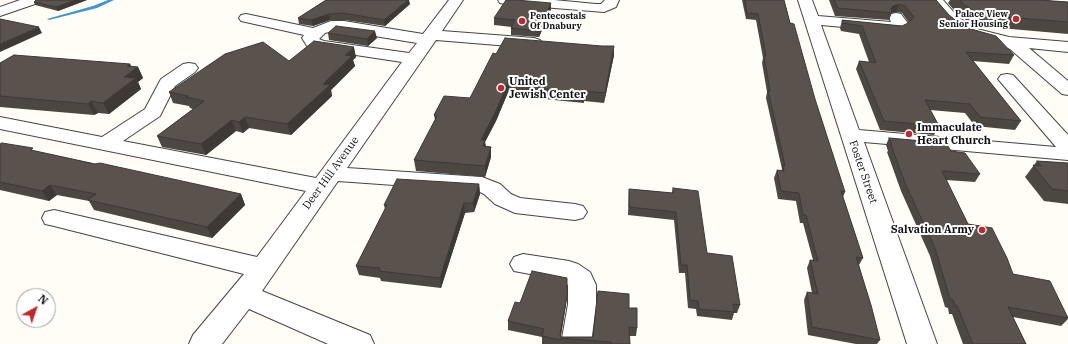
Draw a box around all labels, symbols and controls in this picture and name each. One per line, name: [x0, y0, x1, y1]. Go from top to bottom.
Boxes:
place label: Palace View Senior Housing: [939, 9, 1008, 30]
place label: Pentecostals Of Dnabury: [530, 11, 586, 32]
marker: Palace View Senior Housing: [1011, 14, 1021, 24]
marker: Pentecostals Of Dnabury: [517, 16, 527, 26]
place label: United Jewish Center: [509, 75, 586, 101]
marker: United Jewish Center: [496, 83, 506, 93]
place label: Immaculate Heart Church: [917, 121, 991, 147]
marker: Immaculate Heart Church: [904, 129, 914, 139]
street label: Deer Hill Avenue: [300, 134, 362, 212]
street label: Foster Street: [846, 139, 880, 205]
place label: Salvation Army: [891, 223, 974, 237]
marker: Salvation Army: [977, 225, 987, 235]
north arrow: [16, 288, 56, 328]
text: N: [35, 291, 51, 308]

